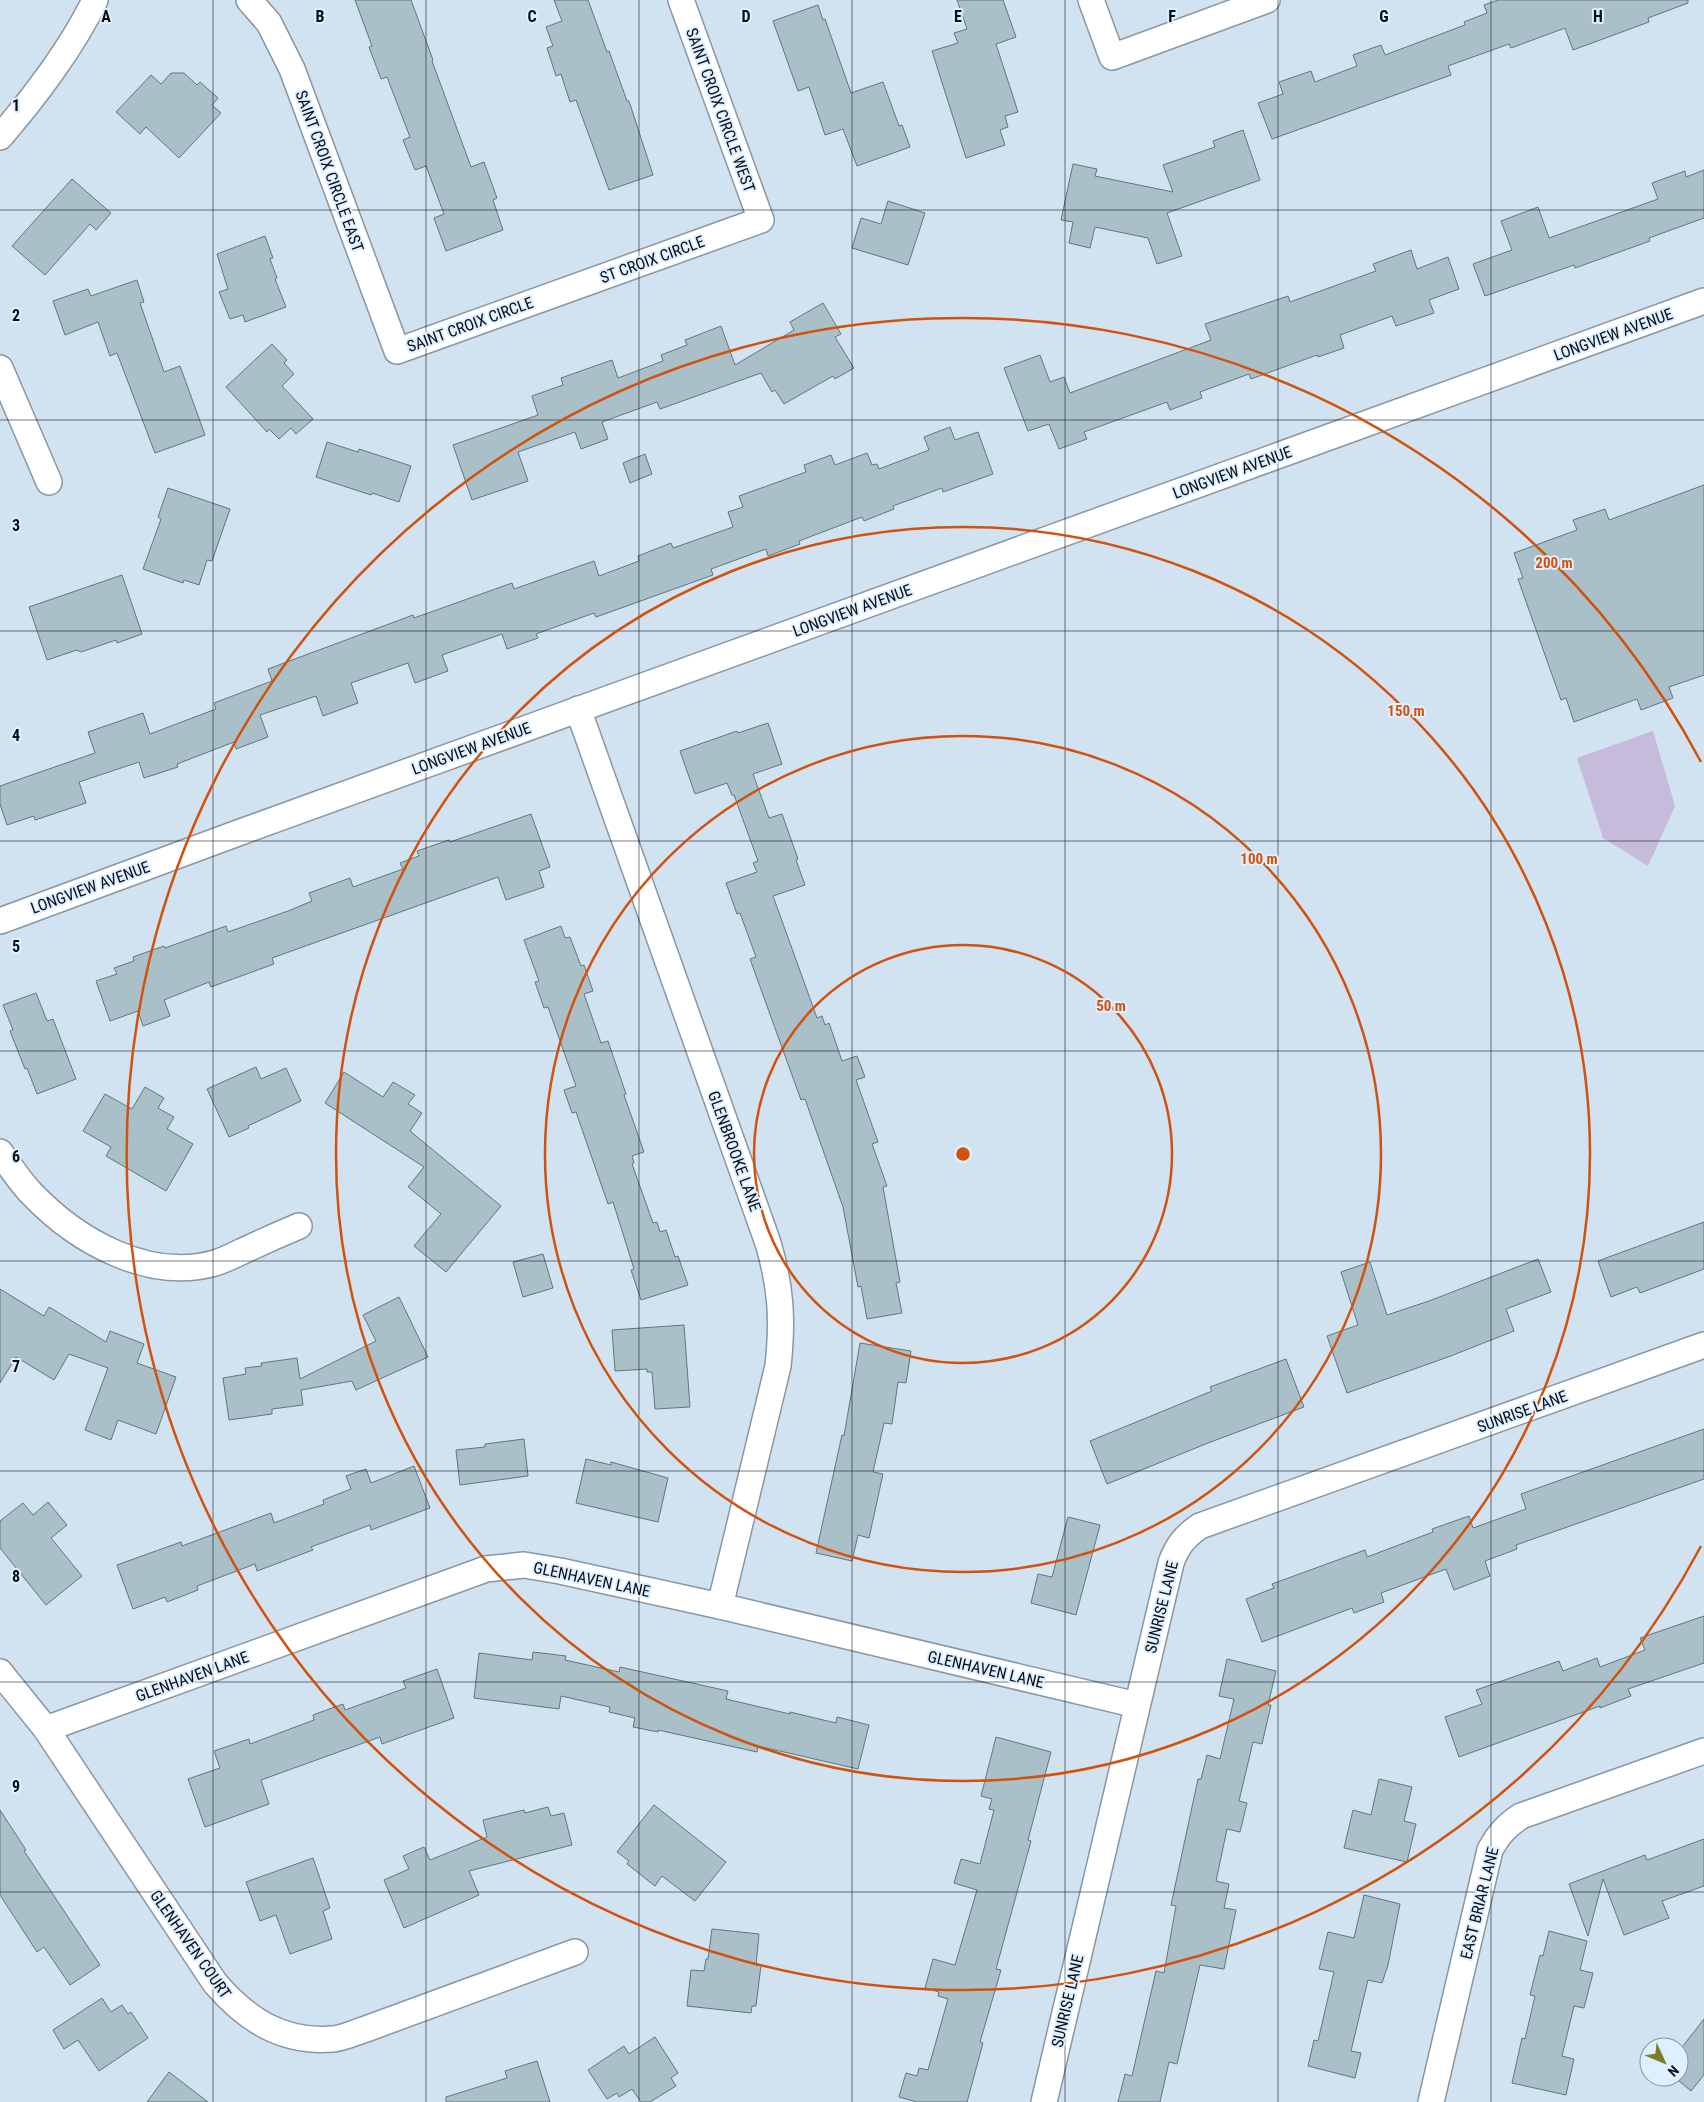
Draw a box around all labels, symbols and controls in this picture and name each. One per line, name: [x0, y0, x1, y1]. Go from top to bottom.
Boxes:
text: A: [101, 7, 111, 26]
text: B: [316, 7, 325, 26]
text: C: [527, 7, 537, 26]
text: D: [741, 7, 751, 26]
text: E: [954, 7, 962, 26]
text: F: [1168, 7, 1176, 26]
text: G: [1379, 7, 1389, 26]
text: H: [1593, 7, 1603, 26]
street label: SAINT CROIX CIRCLE WEST: [682, 25, 759, 195]
street label: SAINT CROIX CIRCLE EAST: [291, 88, 368, 254]
text: 1: [12, 96, 20, 115]
street label: ST CROIX CIRCLE: [597, 232, 707, 287]
street label: SAINT CROIX CIRCLE: [404, 293, 536, 356]
street label: LONGVIEW AVENUE: [1551, 304, 1675, 365]
text: 2: [12, 306, 20, 325]
street label: LONGVIEW AVENUE: [1170, 442, 1294, 503]
text: 3: [12, 516, 20, 535]
text: 200 m: [1535, 554, 1573, 572]
street label: LONGVIEW AVENUE: [790, 580, 914, 641]
text: 150 m: [1387, 702, 1425, 720]
street label: LONGVIEW AVENUE: [409, 718, 533, 779]
text: 4: [12, 726, 20, 745]
text: 100 m: [1240, 850, 1278, 868]
street label: LONGVIEW AVENUE: [28, 857, 152, 918]
text: 5: [12, 937, 20, 956]
text: 50 m: [1096, 997, 1126, 1015]
street label: GLENBROOKE LANE: [704, 1088, 765, 1214]
centre of rings: [954, 1145, 972, 1163]
text: 6: [12, 1147, 20, 1166]
text: 7: [12, 1357, 20, 1376]
street label: SUNRISE LANE: [1475, 1386, 1570, 1437]
street label: GLENHAVEN LANE: [532, 1558, 652, 1601]
street label: SUNRISE LANE: [1141, 1559, 1182, 1655]
text: 8: [12, 1567, 20, 1586]
street label: GLENHAVEN LANE: [133, 1647, 251, 1706]
street label: GLENHAVEN LANE: [926, 1647, 1046, 1692]
text: 9: [12, 1777, 20, 1796]
street label: EAST BRIAR LANE: [1456, 1845, 1503, 1961]
street label: GLENHAVEN COURT: [146, 1886, 235, 2002]
street label: SUNRISE LANE: [1048, 1953, 1087, 2049]
north arrow: [1639, 2037, 1689, 2087]
text: N: [1665, 2062, 1682, 2080]

